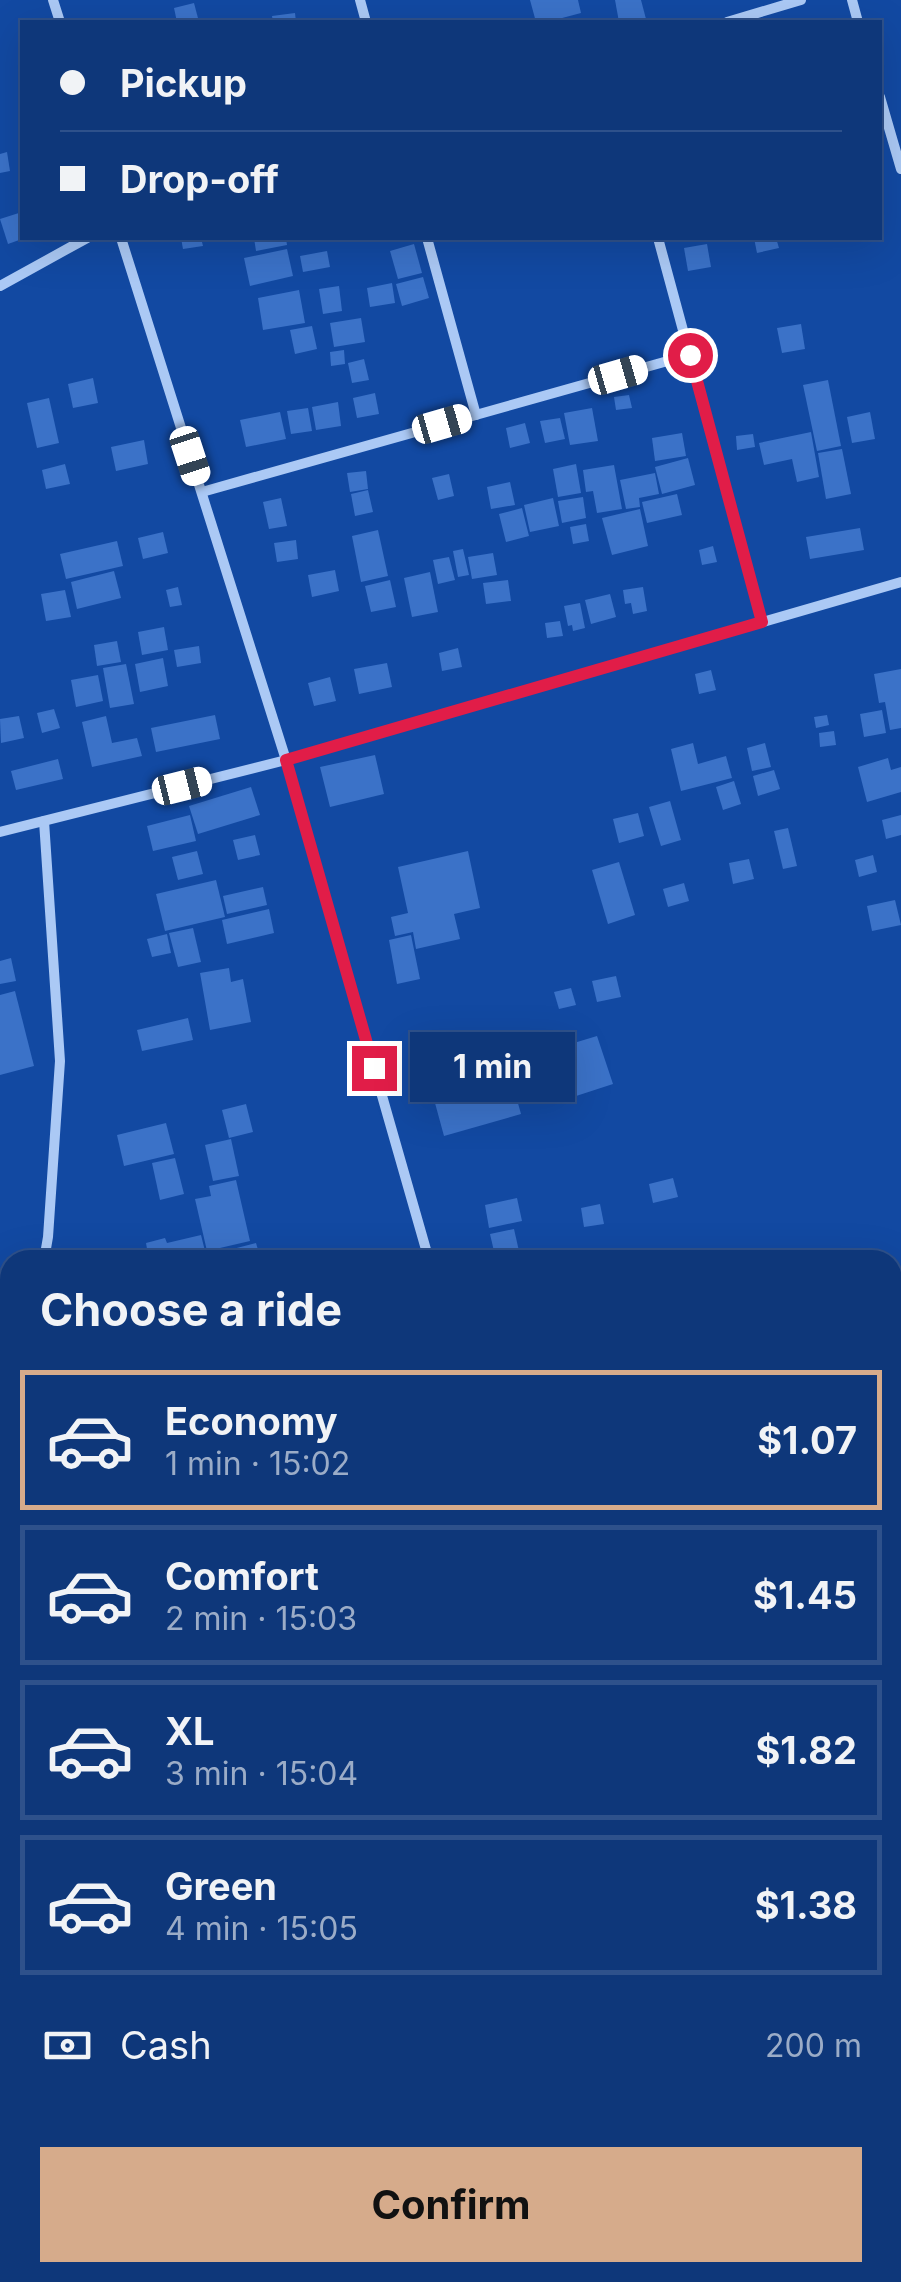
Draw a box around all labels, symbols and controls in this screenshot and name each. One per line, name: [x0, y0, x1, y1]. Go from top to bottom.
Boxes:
text: Pickup: [120, 60, 247, 106]
text: Drop-off: [120, 156, 279, 202]
route start: [668, 333, 713, 378]
car: [585, 352, 651, 398]
car: [409, 401, 475, 447]
car: [166, 423, 214, 489]
car: [149, 764, 215, 808]
callout: 1 min: [409, 1033, 574, 1103]
route end: [352, 1046, 397, 1091]
text: 1 min: [453, 1047, 532, 1086]
text: Choose a ride: [40, 1282, 342, 1337]
icon: car: [45, 1395, 135, 1485]
text: Economy: [165, 1398, 338, 1444]
text: $1.07: [757, 1417, 857, 1463]
text: 1 min · 15:02: [165, 1444, 350, 1483]
icon: car: [45, 1550, 135, 1640]
text: Comfort: [165, 1553, 319, 1599]
text: $1.45: [753, 1572, 857, 1618]
text: 2 min · 15:03: [165, 1599, 357, 1638]
icon: car: [45, 1705, 135, 1795]
text: XL: [165, 1708, 215, 1754]
text: $1.82: [755, 1727, 857, 1773]
text: 3 min · 15:04: [165, 1754, 358, 1793]
icon: car: [45, 1860, 135, 1950]
text: Green: [165, 1863, 277, 1909]
text: $1.38: [755, 1882, 857, 1928]
text: 4 min · 15:05: [165, 1909, 358, 1948]
icon: cash: [40, 2018, 95, 2073]
text: Cash: [120, 2022, 212, 2068]
text: 200 m: [765, 2026, 862, 2065]
button: Confirm: [40, 2147, 862, 2262]

